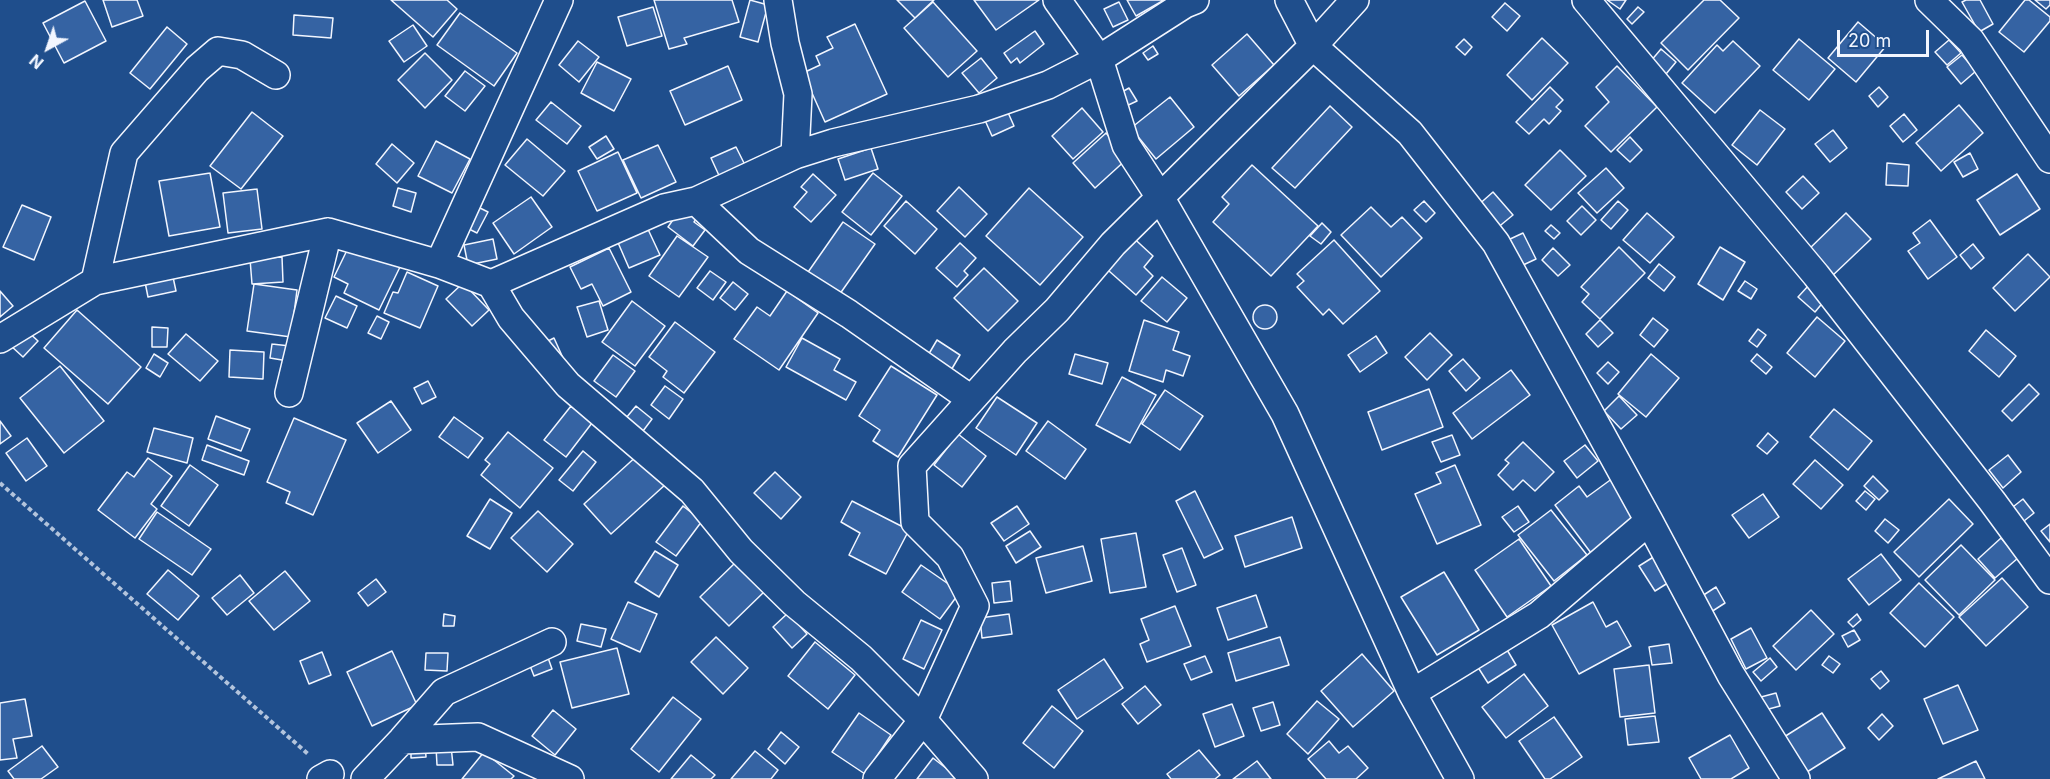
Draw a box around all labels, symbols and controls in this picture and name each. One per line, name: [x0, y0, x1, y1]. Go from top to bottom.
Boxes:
north arrow: [18, 18, 78, 78]
scale bar: [1840, 18, 1932, 56]
text: 20 m: [1848, 30, 1891, 51]
text: N: [25, 50, 48, 73]

